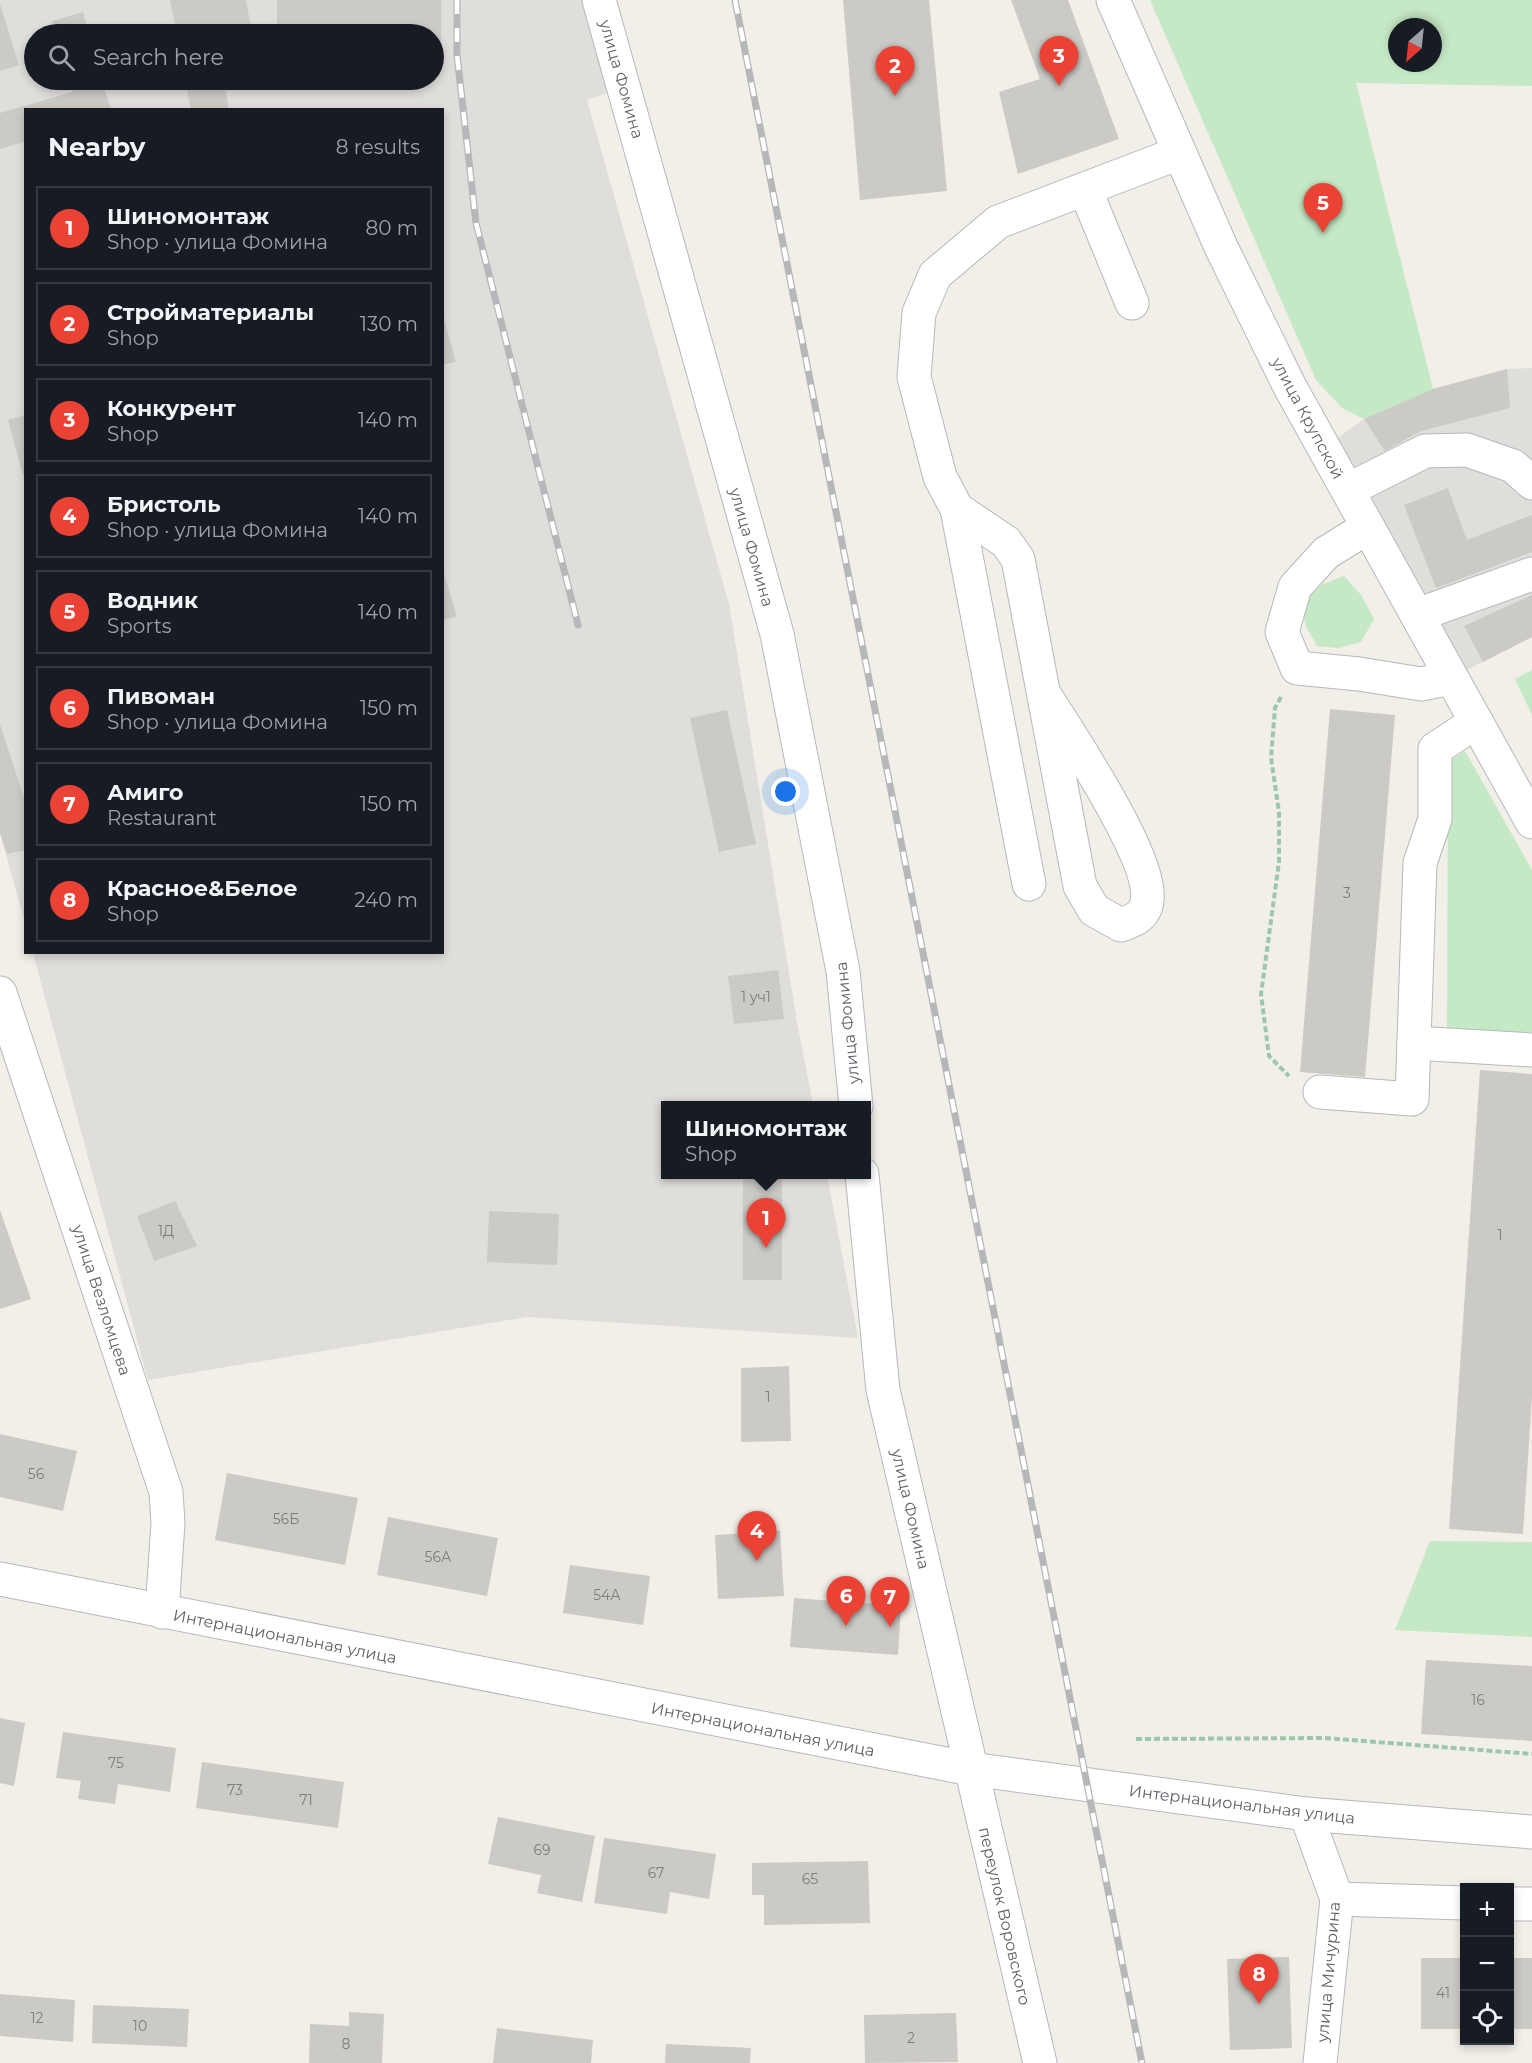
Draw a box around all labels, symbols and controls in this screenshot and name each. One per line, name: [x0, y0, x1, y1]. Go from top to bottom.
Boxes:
street label: улица Фомина: [595, 17, 648, 141]
north arrow: [1388, 18, 1442, 72]
search box: [24, 24, 444, 90]
pin: 3: [1040, 36, 1078, 86]
icon: search: [45, 41, 78, 74]
text: Search here: [93, 44, 224, 71]
pin: 2: [876, 46, 914, 96]
text: Nearby: [48, 131, 145, 163]
text: 8 results: [336, 135, 420, 159]
pin: 5: [1304, 184, 1342, 233]
text: Шиномонтаж: [107, 203, 269, 230]
text: 1: [66, 216, 73, 240]
text: 80 m: [366, 216, 418, 240]
text: Shop · улица Фомина: [107, 230, 328, 254]
text: Стройматериалы: [107, 299, 314, 326]
text: 2: [64, 312, 75, 336]
text: 130 m: [360, 312, 418, 336]
text: Shop: [107, 326, 159, 350]
street label: улица Крупской: [1267, 353, 1348, 482]
text: Конкурент: [107, 395, 236, 422]
text: 3: [64, 408, 75, 432]
text: 140 m: [358, 408, 418, 432]
text: Shop: [107, 422, 159, 446]
street label: улица Фомина: [725, 485, 778, 609]
text: Бристоль: [107, 491, 221, 518]
text: 4: [63, 504, 76, 528]
text: 140 m: [358, 504, 418, 528]
text: Shop · улица Фомина: [107, 518, 328, 542]
text: Водник: [107, 587, 198, 614]
text: 5: [64, 600, 75, 624]
text: 140 m: [358, 600, 418, 624]
text: Sports: [107, 614, 172, 638]
text: Пивоман: [107, 683, 215, 710]
text: 6: [63, 696, 76, 720]
text: 150 m: [360, 696, 418, 720]
text: Shop · улица Фомина: [107, 710, 328, 734]
your location: [771, 777, 800, 806]
text: Амиго: [107, 779, 183, 806]
text: 7: [63, 792, 76, 816]
text: 150 m: [360, 792, 418, 816]
text: Restaurant: [107, 806, 217, 830]
text: Красное&Белое: [107, 875, 298, 902]
house number: 3: [1343, 884, 1351, 902]
text: 8: [63, 888, 76, 912]
text: 240 m: [354, 888, 418, 912]
text: Shop: [107, 902, 159, 926]
street label: улица Фомина: [832, 961, 863, 1086]
house number: 1 уч1: [741, 988, 771, 1006]
popup: [661, 1101, 871, 1179]
text: Шиномонтаж: [685, 1115, 847, 1142]
text: Shop: [685, 1142, 737, 1166]
pin: 1: [746, 1198, 786, 1248]
street label: улица Везломцева: [68, 1221, 135, 1378]
house number: 1Д: [158, 1222, 174, 1240]
house number: 1: [1497, 1226, 1503, 1244]
house number: 1: [765, 1388, 771, 1406]
street label: улица Фомина: [887, 1446, 934, 1571]
house number: 56: [28, 1465, 45, 1483]
house number: 56Б: [273, 1510, 299, 1528]
pin: 4: [738, 1512, 777, 1561]
house number: 56А: [425, 1548, 452, 1566]
pin: 6: [826, 1576, 866, 1626]
pin: 7: [870, 1578, 910, 1627]
house number: 54А: [593, 1586, 621, 1604]
street label: Интернациональная улица: [171, 1605, 398, 1668]
house number: 16: [1471, 1691, 1485, 1709]
street label: Интернациональная улица: [649, 1698, 876, 1761]
house number: 75: [108, 1754, 124, 1772]
house number: 73: [227, 1781, 243, 1799]
street label: Интернациональная улица: [1128, 1781, 1356, 1828]
house number: 71: [299, 1791, 313, 1809]
street label: переулок Воровского: [975, 1825, 1034, 2007]
house number: 69: [533, 1841, 551, 1859]
house number: 67: [648, 1864, 664, 1882]
house number: 65: [802, 1870, 818, 1888]
map controls: [1460, 1883, 1514, 2045]
button: +: [1460, 1883, 1514, 1937]
street label: улица Мичурина: [1313, 1901, 1344, 2044]
button: −: [1460, 1937, 1514, 1991]
pin: 8: [1240, 1954, 1278, 2004]
house number: 41: [1436, 1984, 1450, 2002]
button: locate: [1460, 1991, 1514, 2045]
house number: 12: [30, 2009, 44, 2027]
house number: 10: [133, 2017, 147, 2035]
house number: 2: [907, 2029, 915, 2047]
house number: 8: [342, 2035, 351, 2053]

